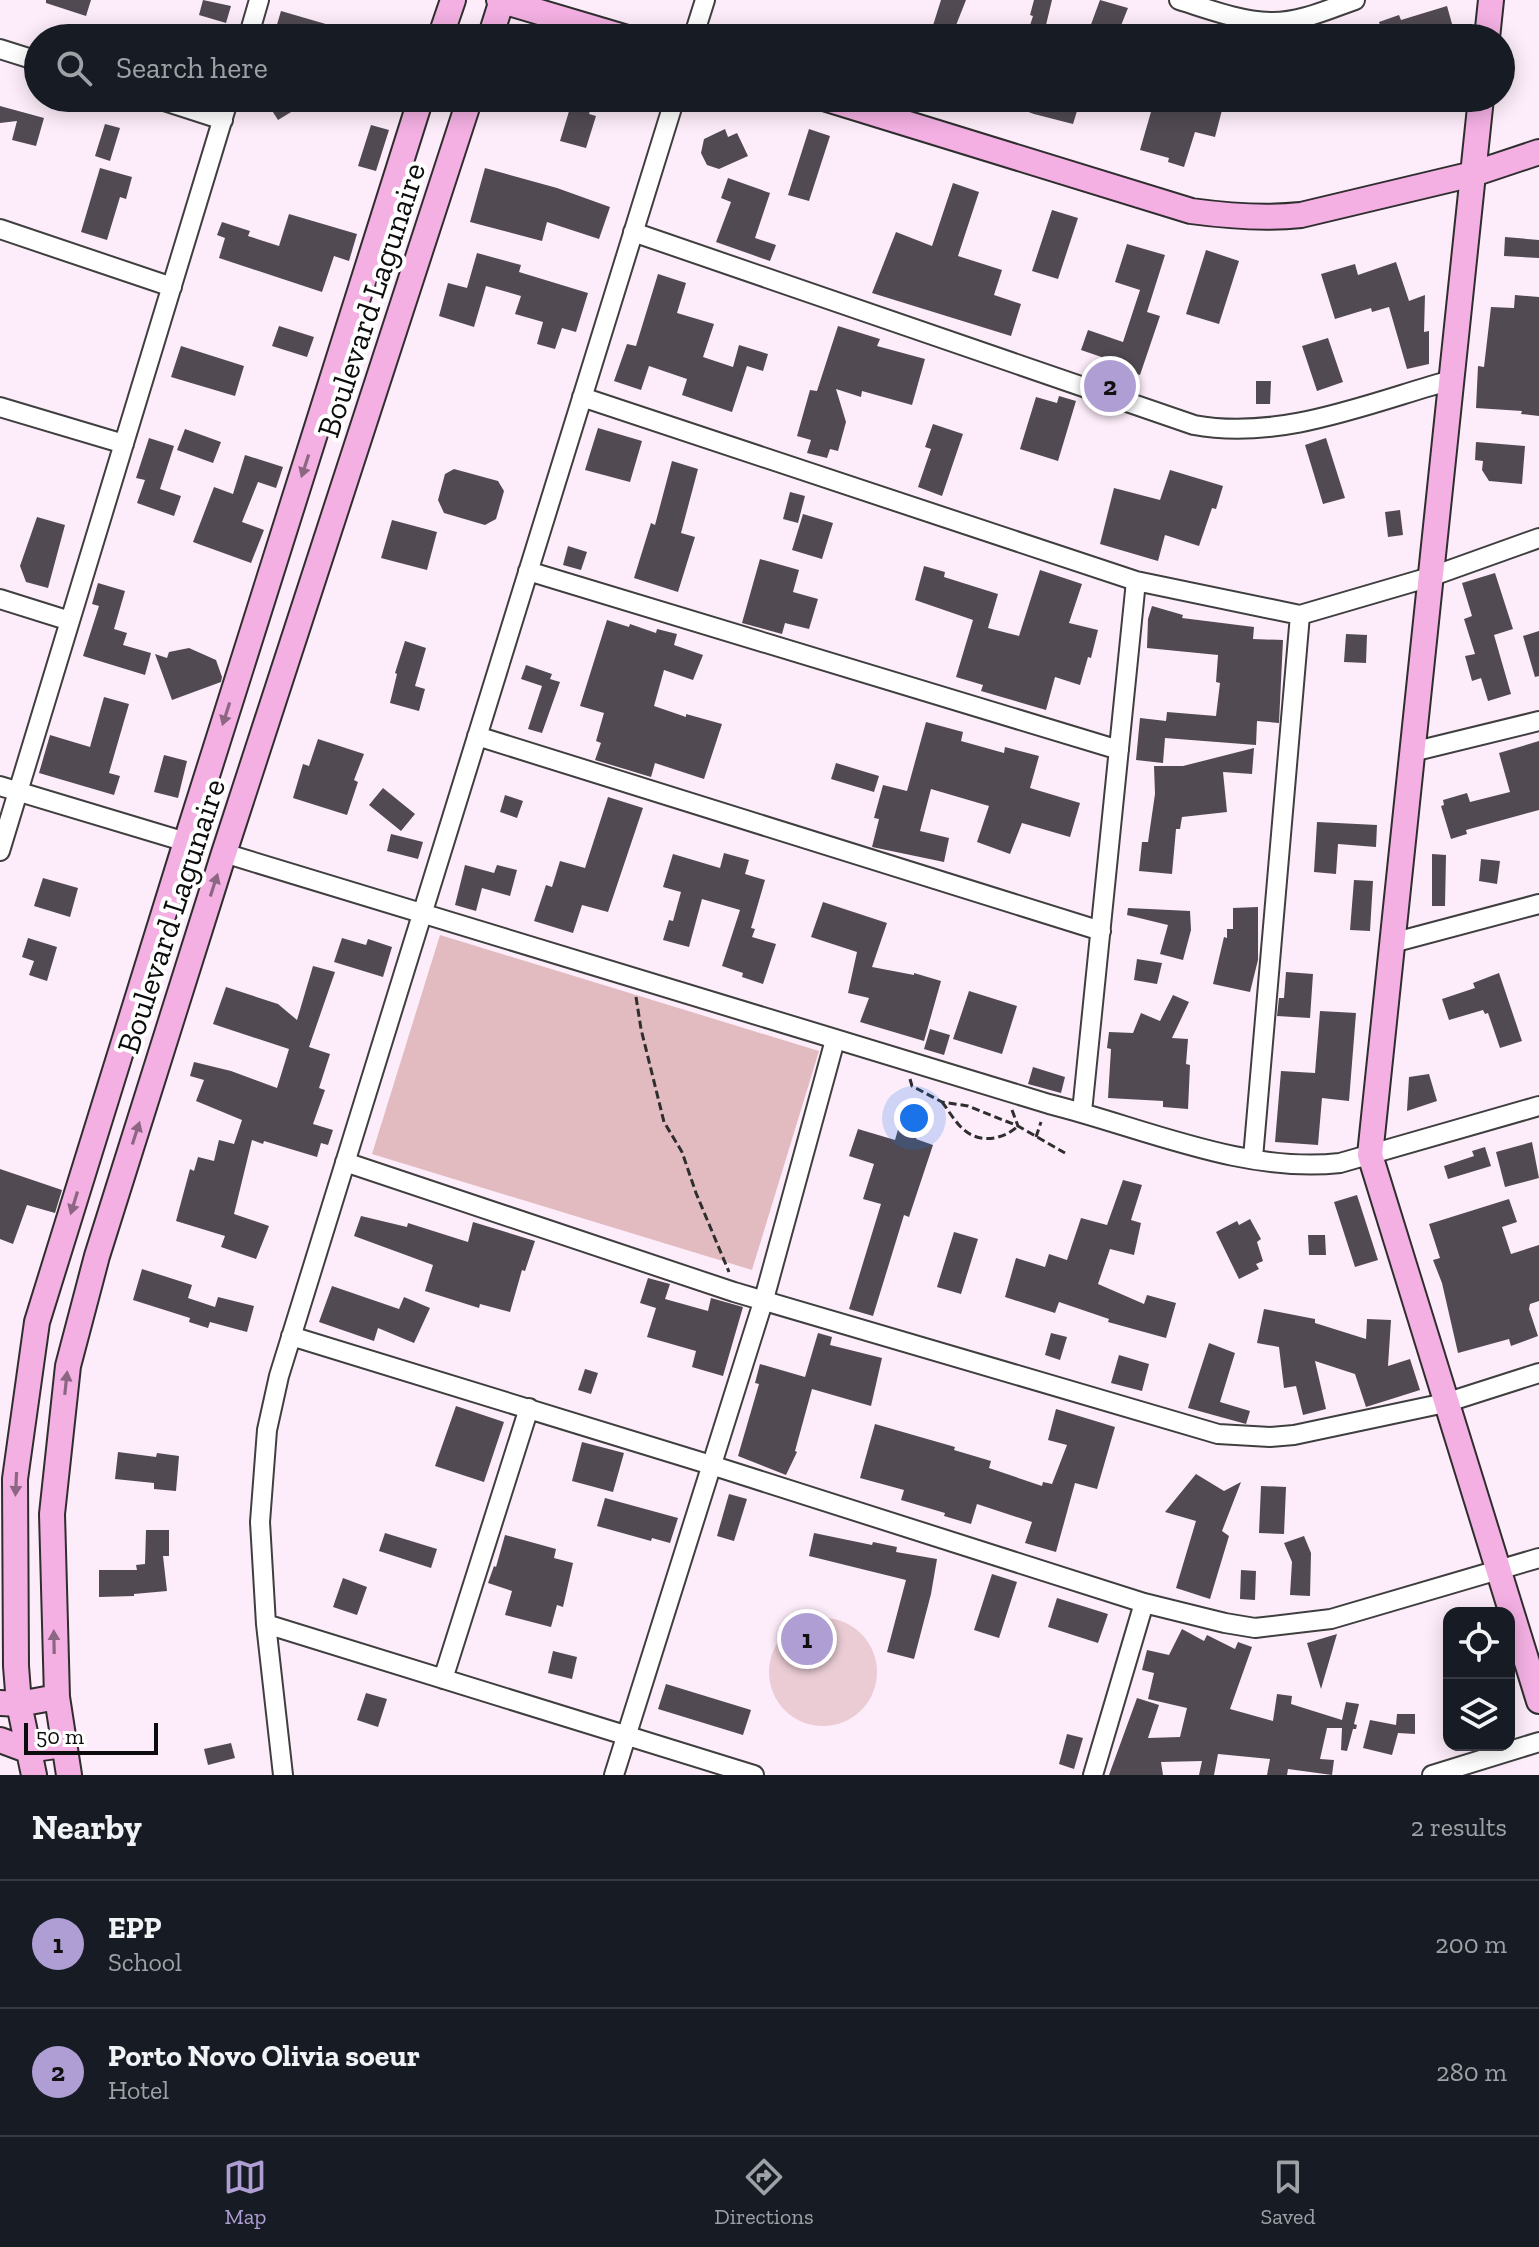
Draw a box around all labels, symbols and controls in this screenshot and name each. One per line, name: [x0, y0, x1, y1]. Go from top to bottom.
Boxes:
search box: [24, 24, 1515, 112]
icon: search: [52, 46, 96, 90]
text: Search here: [116, 50, 268, 86]
street label: Boulevard Lagunaire: [309, 158, 433, 442]
pin: 2: [1084, 356, 1136, 416]
one-way arrow: [298, 454, 311, 478]
one-way arrow: [220, 702, 232, 726]
street label: Boulevard Lagunaire: [109, 774, 233, 1058]
one-way arrow: [208, 872, 221, 896]
your location: [894, 1098, 934, 1138]
one-way arrow: [130, 1120, 143, 1144]
one-way arrow: [67, 1191, 80, 1215]
one-way arrow: [60, 1370, 73, 1395]
one-way arrow: [9, 1472, 22, 1497]
map controls: [1443, 1607, 1515, 1751]
button: locate: [1443, 1607, 1515, 1679]
pin: 1: [781, 1609, 833, 1669]
one-way arrow: [48, 1629, 61, 1654]
button: layers: [1443, 1679, 1515, 1751]
scale bar: [24, 1719, 158, 1755]
text: 50 m: [36, 1723, 84, 1750]
text: Nearby: [32, 1807, 142, 1848]
text: 2 results: [1411, 1811, 1507, 1843]
text: EPP: [108, 1910, 162, 1946]
text: 1: [53, 1928, 63, 1960]
text: 200 m: [1435, 1928, 1507, 1960]
text: School: [108, 1946, 182, 1978]
text: Porto Novo Olivia soeur: [108, 2038, 420, 2074]
text: 2: [51, 2056, 65, 2088]
text: 280 m: [1436, 2056, 1507, 2088]
text: Hotel: [108, 2074, 169, 2106]
tab: Map: [223, 2155, 267, 2230]
tab: Directions: [714, 2155, 814, 2230]
tab: Saved: [1260, 2155, 1316, 2230]

